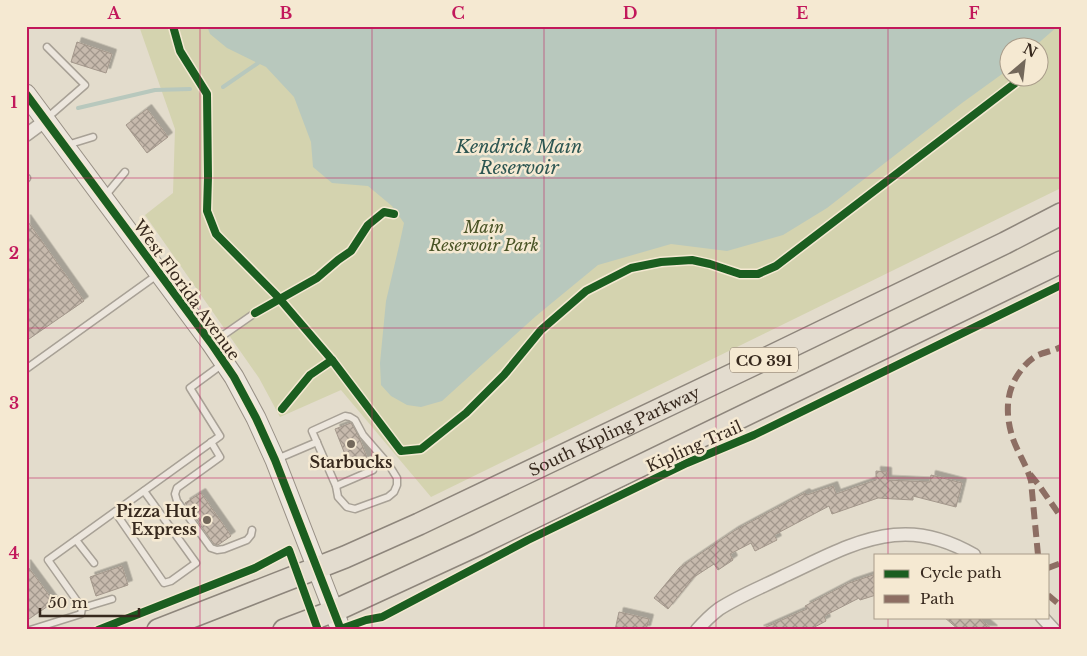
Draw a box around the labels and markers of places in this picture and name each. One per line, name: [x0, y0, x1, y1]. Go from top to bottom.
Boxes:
marker: Starbucks: [345, 438, 357, 450]
place label: Starbucks: [309, 452, 393, 472]
place label: Pizza Hut Express: [116, 501, 198, 539]
marker: Pizza Hut Express: [201, 514, 213, 526]

